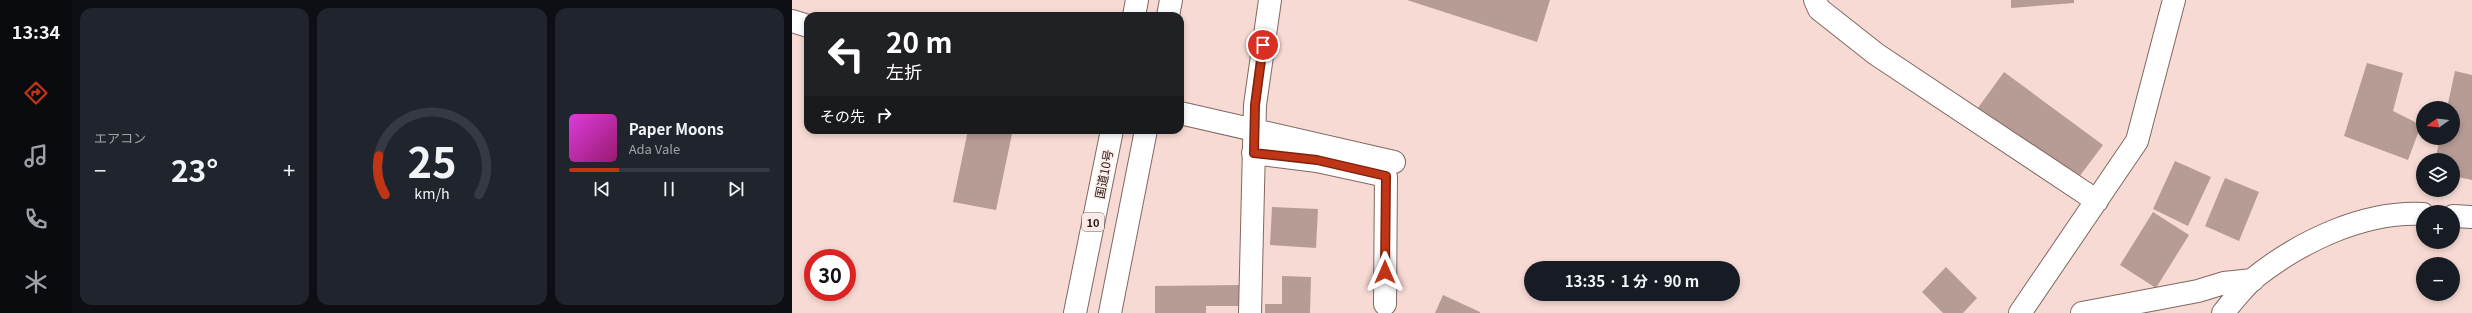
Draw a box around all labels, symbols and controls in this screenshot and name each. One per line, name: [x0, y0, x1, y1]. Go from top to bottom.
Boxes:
text: 13:34: [12, 18, 60, 44]
text: 20 m: [886, 21, 952, 61]
icon: left: [820, 28, 872, 80]
pin: [1246, 28, 1280, 62]
icon: arrive: [1252, 34, 1274, 56]
text: 左折: [886, 58, 922, 84]
icon: directions: [22, 79, 50, 107]
north arrow: [2416, 101, 2460, 145]
map controls: [2416, 101, 2460, 301]
icon: right: [873, 104, 895, 126]
text: その先: [820, 105, 865, 126]
text: Paper Moons: [629, 118, 724, 139]
text: エアコン: [94, 128, 146, 147]
text: 25: [407, 129, 457, 189]
text: Ada Vale: [629, 139, 680, 158]
icon: music: [22, 142, 50, 170]
text: 23°: [171, 147, 218, 191]
street label: 国道10号: [1090, 148, 1116, 200]
text: −: [94, 153, 106, 185]
text: +: [283, 153, 295, 185]
button: layers: [2416, 153, 2460, 197]
icon: previous: [591, 178, 613, 200]
icon: pause: [658, 178, 680, 200]
icon: next: [725, 178, 747, 200]
text: km/h: [414, 181, 450, 202]
icon: phone: [22, 205, 50, 233]
button: +: [2416, 205, 2460, 249]
road number: 10: [1082, 213, 1104, 231]
speed limit sign: 30: [804, 249, 856, 301]
position arrow: [1364, 251, 1406, 293]
button: −: [2416, 257, 2460, 301]
icon: climate: [22, 268, 50, 296]
text: 13:35 · 1 分 · 90 m: [1565, 270, 1699, 291]

